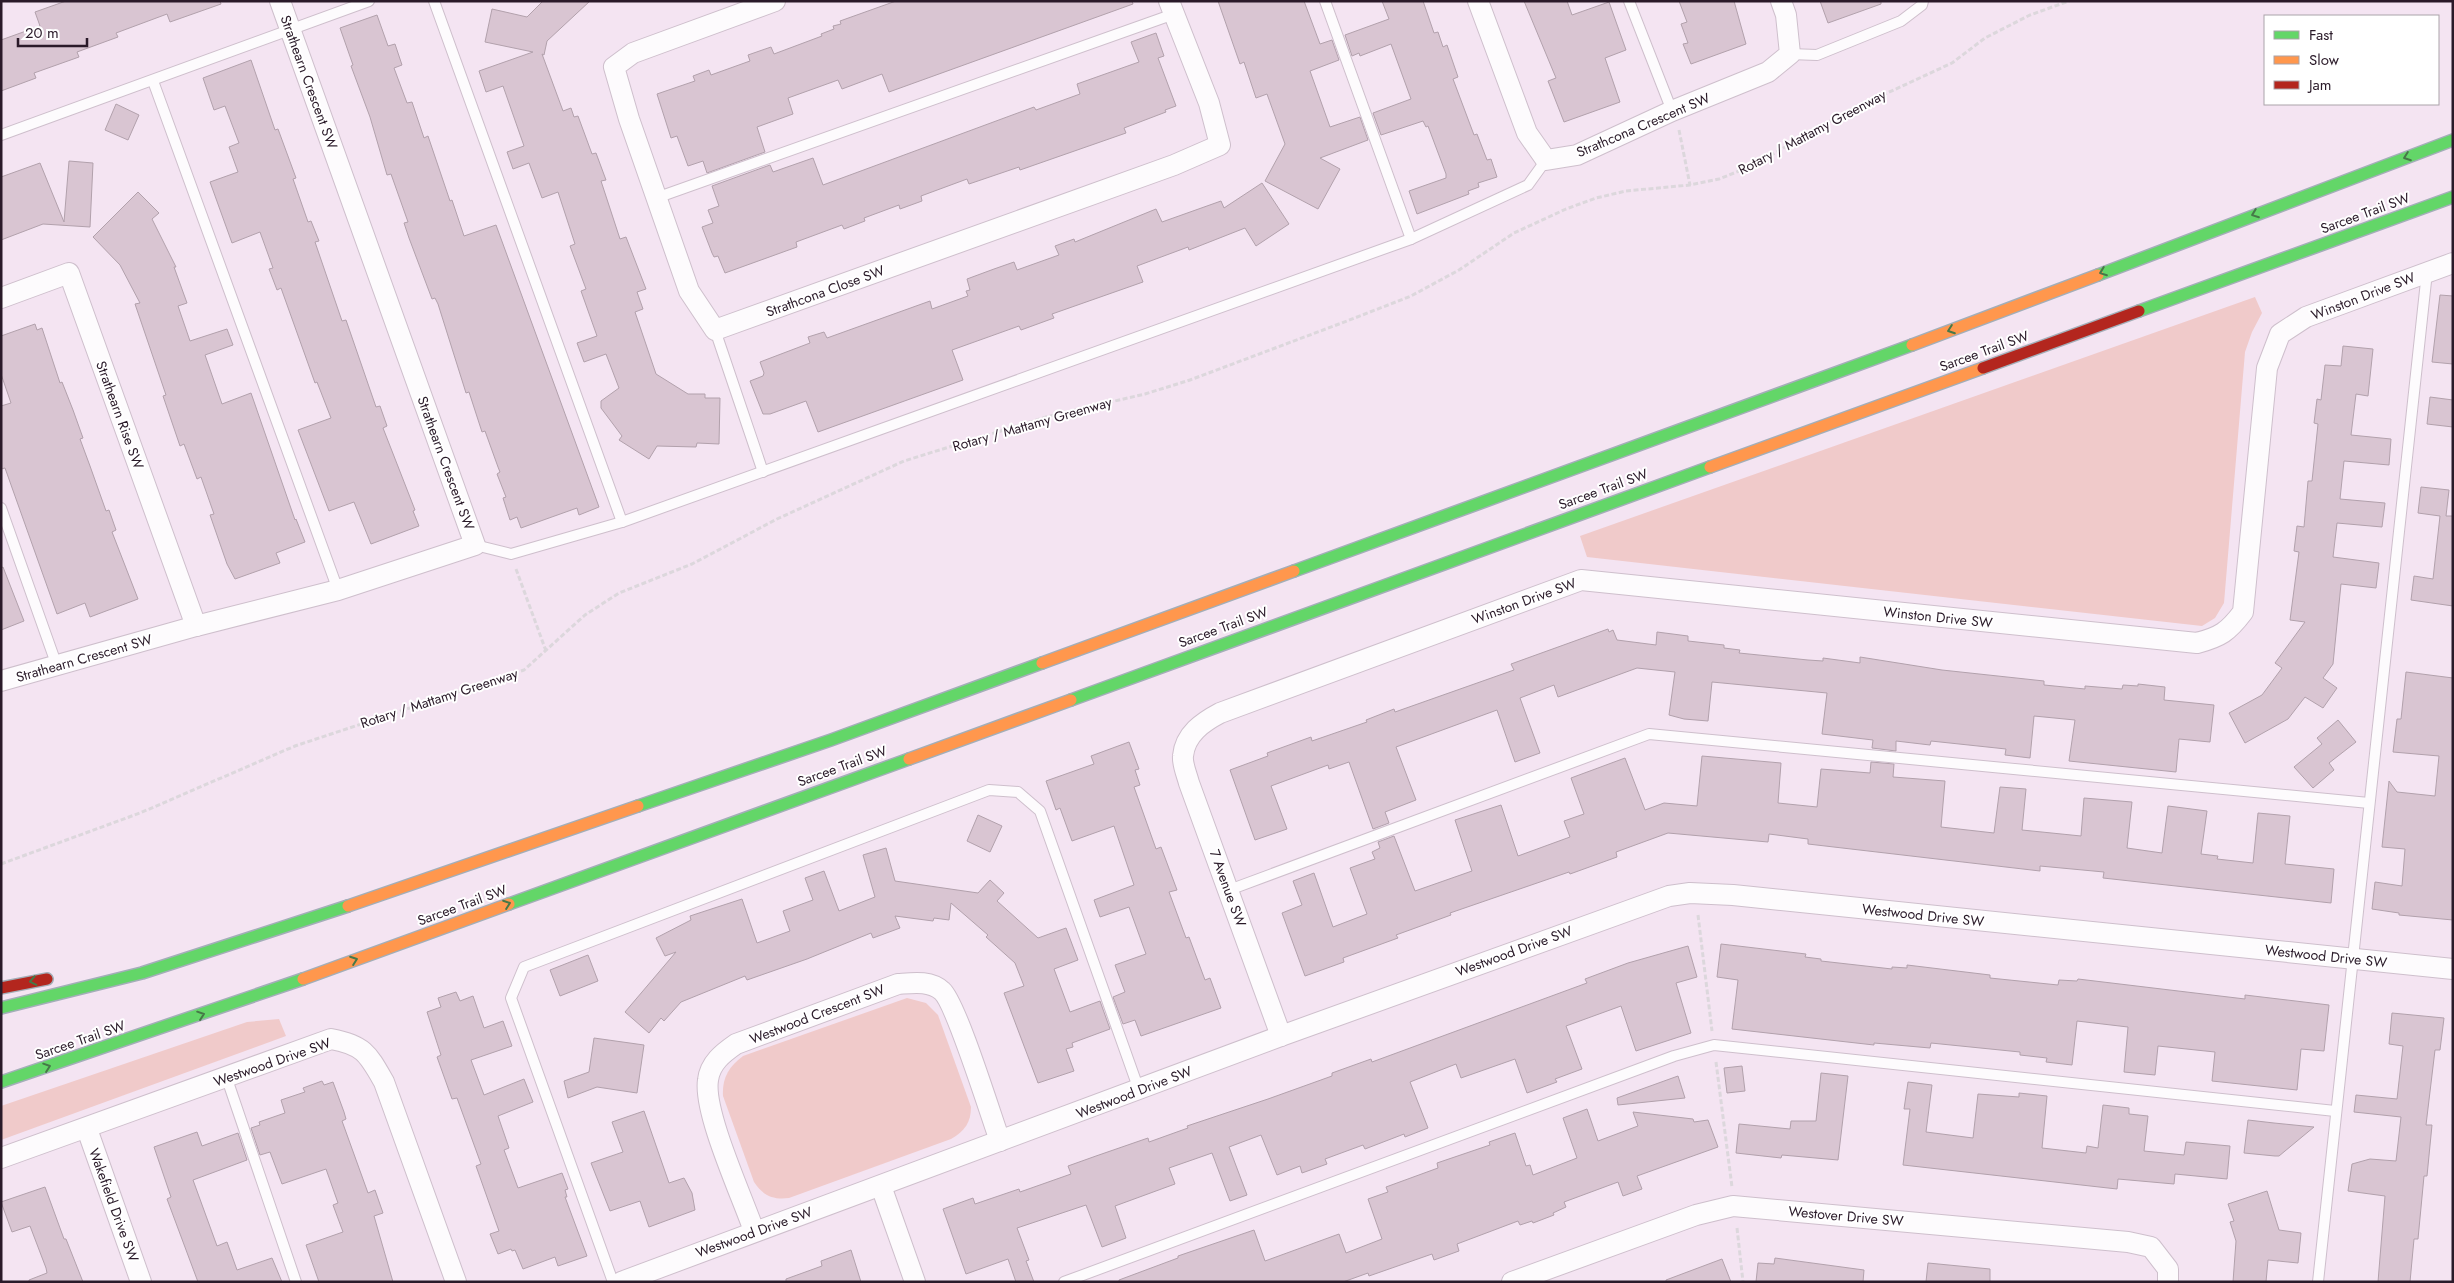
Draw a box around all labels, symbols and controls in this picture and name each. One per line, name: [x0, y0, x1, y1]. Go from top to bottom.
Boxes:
street label: Strathearn Crescent SW: [275, 12, 343, 152]
scale bar: [18, 15, 86, 47]
legend: [2264, 15, 2439, 105]
text: 20 m: [25, 22, 59, 44]
text: Fast: [2309, 24, 2333, 46]
text: Slow: [2309, 49, 2340, 71]
text: Jam: [2307, 74, 2332, 96]
street label: Rotary / Mattamy Greenway: [1735, 84, 1890, 180]
street label: Strathcona Crescent SW: [1573, 88, 1713, 162]
one-way arrow: [2403, 151, 2412, 161]
street label: Sarcee Trail SW: [2317, 188, 2413, 238]
one-way arrow: [2251, 208, 2260, 218]
street label: Strathcona Close SW: [763, 260, 887, 322]
one-way arrow: [2099, 266, 2108, 276]
street label: Winston Drive SW: [2308, 267, 2418, 325]
one-way arrow: [1947, 324, 1956, 334]
street label: Sarcee Trail SW: [1936, 326, 2032, 376]
street label: Strathearn Rise SW: [91, 358, 149, 472]
street label: Rotary / Mattamy Greenway: [950, 391, 1115, 456]
street label: Strathearn Crescent SW: [412, 393, 480, 533]
street label: Sarcee Trail SW: [1555, 464, 1651, 514]
street label: Winston Drive SW: [1469, 573, 1579, 629]
street label: Winston Drive SW: [1882, 601, 1994, 633]
street label: Sarcee Trail SW: [1175, 602, 1271, 652]
street label: Strathearn Crescent SW: [13, 629, 155, 687]
street label: Rotary / Mattamy Greenway: [358, 663, 521, 733]
street label: Sarcee Trail SW: [794, 741, 890, 791]
street label: 7 Avenue SW: [1205, 847, 1251, 930]
street label: Sarcee Trail SW: [414, 880, 510, 930]
street label: Westwood Drive SW: [1861, 899, 1985, 931]
one-way arrow: [502, 900, 511, 910]
street label: Westwood Drive SW: [1453, 921, 1575, 981]
street label: Westwood Drive SW: [2264, 940, 2388, 972]
one-way arrow: [350, 956, 358, 966]
one-way arrow: [28, 976, 37, 986]
street label: Westwood Crescent SW: [747, 979, 888, 1049]
one-way arrow: [197, 1011, 205, 1021]
street label: Sarcee Trail SW: [32, 1015, 128, 1065]
street label: Westwood Drive SW: [211, 1033, 333, 1091]
street label: Westwood Drive SW: [1073, 1061, 1195, 1123]
one-way arrow: [43, 1062, 51, 1072]
street label: Wakefield Drive SW: [84, 1145, 144, 1265]
street label: Westover Drive SW: [1788, 1201, 1904, 1231]
street label: Westwood Drive SW: [693, 1202, 815, 1262]

